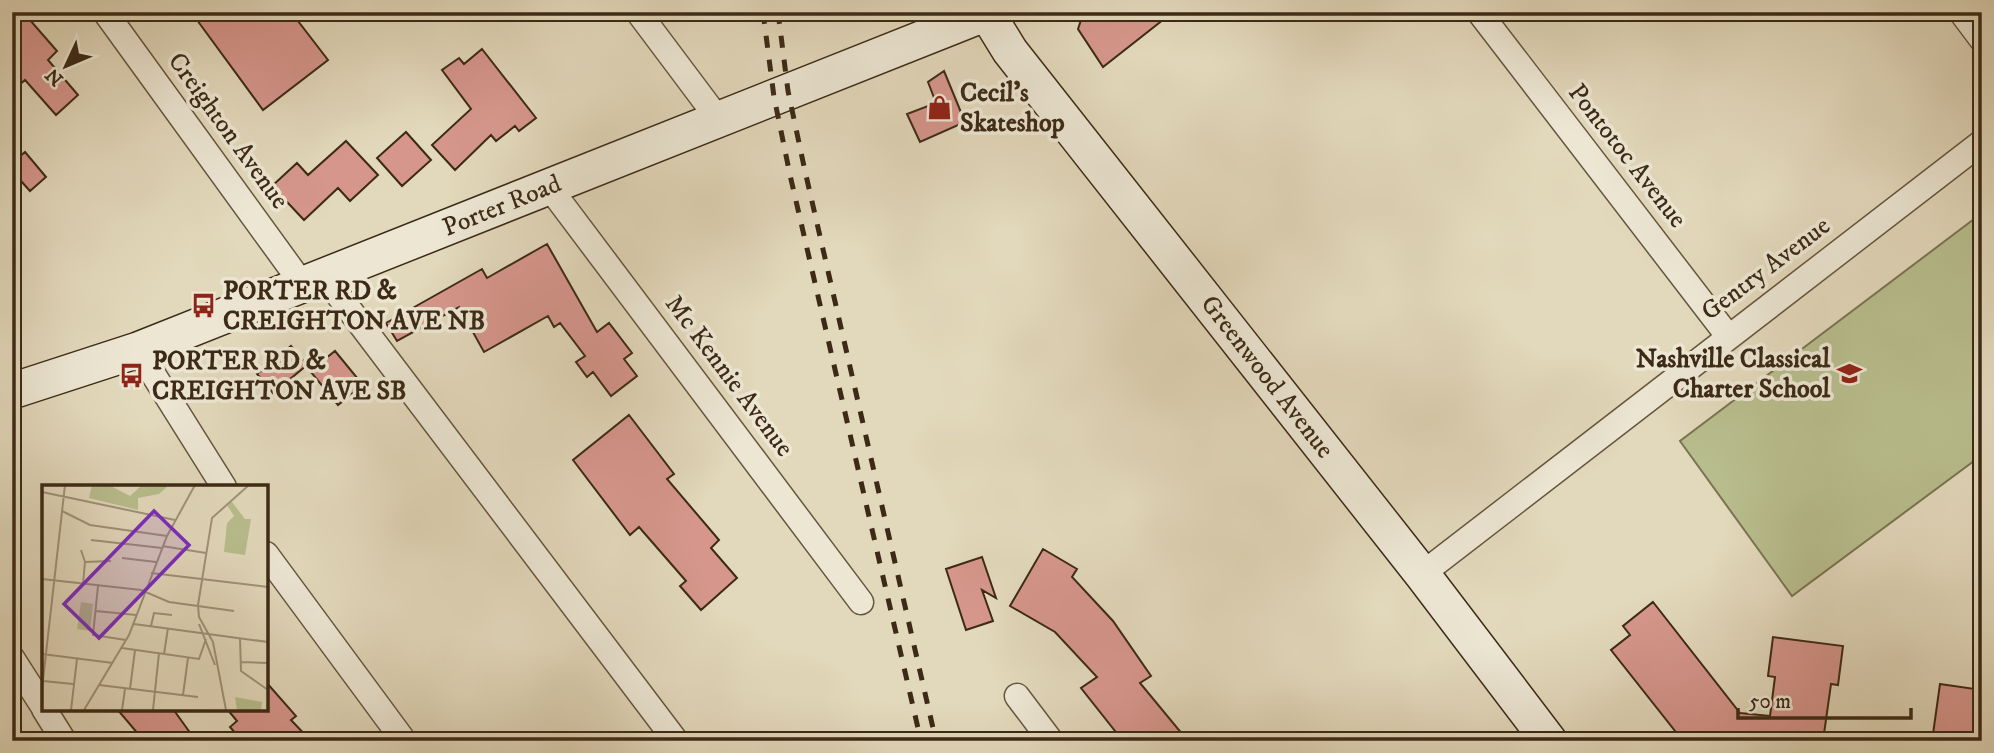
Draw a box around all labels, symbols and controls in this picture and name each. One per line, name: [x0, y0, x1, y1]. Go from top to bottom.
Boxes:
north arrow: [32, 32, 102, 102]
street label: Creighton Avenue: [160, 46, 296, 216]
text: N: [41, 63, 69, 90]
place label: Cecil's Skateshop: [960, 77, 1065, 140]
street label: Pontotoc Avenue: [1560, 77, 1694, 235]
shop icon: Cecil's Skateshop: [926, 94, 954, 122]
street label: Porter Road: [438, 167, 566, 245]
street label: Gentry Avenue: [1695, 210, 1837, 328]
place label: PORTER RD & CREIGHTON AVE NB: [223, 275, 485, 338]
street label: Mc Kennie Avenue: [657, 289, 801, 463]
street label: Greenwood Avenue: [1193, 289, 1341, 465]
bus stop icon: PORTER RD & CREIGHTON AVE NB: [189, 292, 217, 320]
place label: Nashville Classical Charter School: [1636, 343, 1831, 406]
place label: PORTER RD & CREIGHTON AVE SB: [152, 345, 407, 408]
school or university icon: Nashville Classical Charter School: [1836, 360, 1864, 388]
bus stop icon: PORTER RD & CREIGHTON AVE SB: [118, 362, 146, 390]
inset map: [42, 485, 268, 711]
scale bar: [1738, 676, 1912, 720]
text: 50 m: [1749, 689, 1791, 715]

